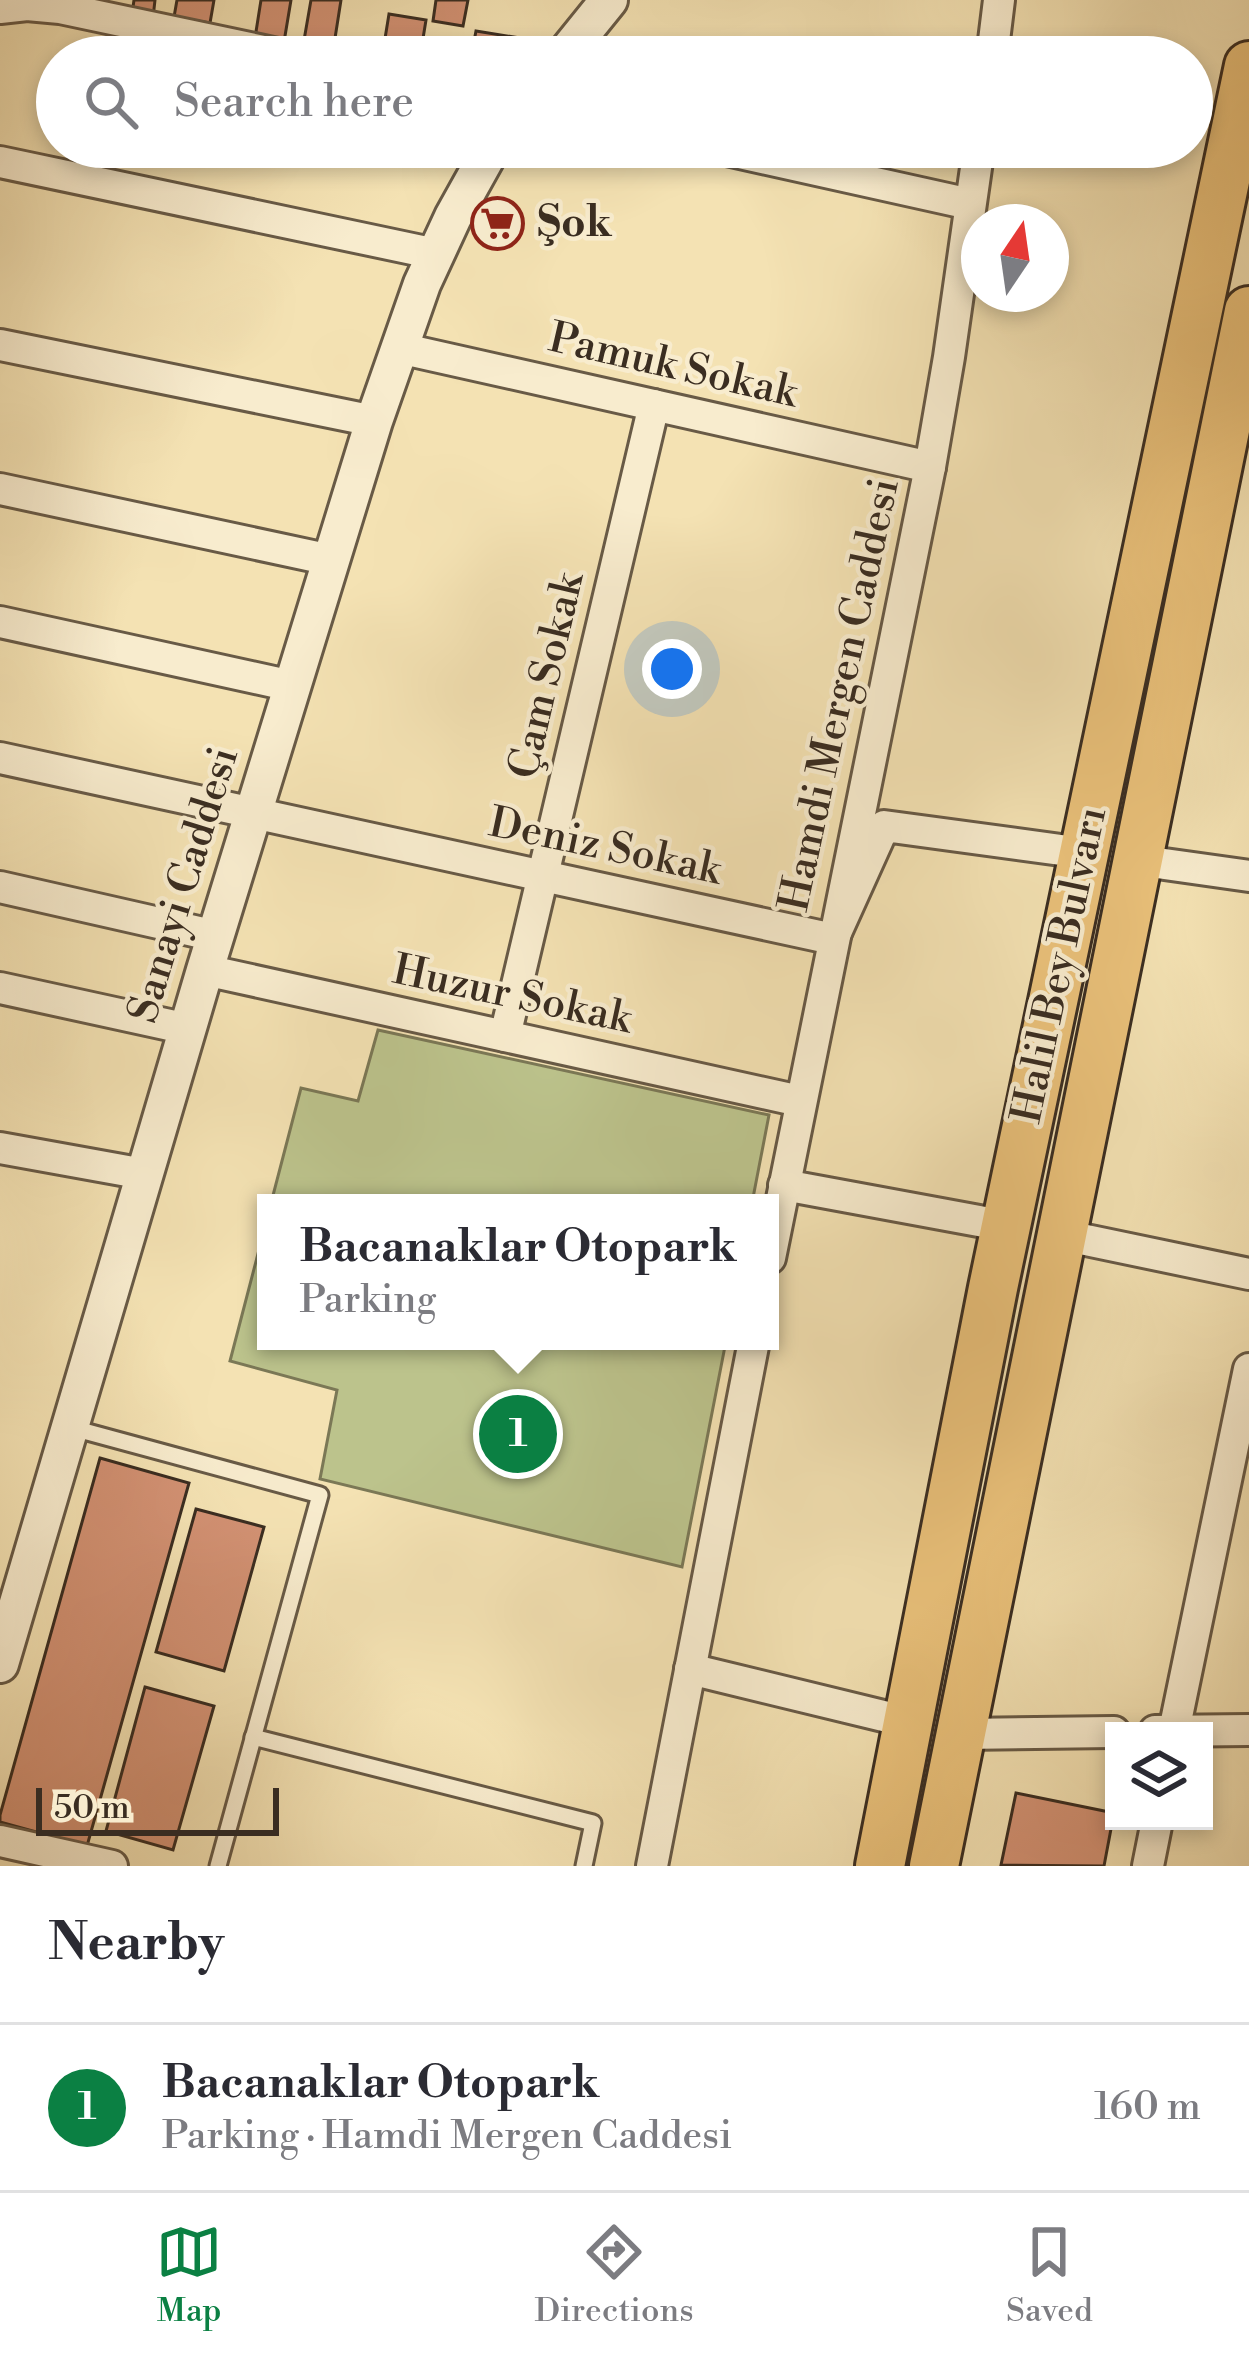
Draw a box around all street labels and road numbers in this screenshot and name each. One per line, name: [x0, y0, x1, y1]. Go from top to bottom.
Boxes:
street label: Pamuk Sokak: [544, 312, 804, 421]
street label: Hamdi Mergen Caddesi: [768, 473, 913, 917]
street label: Çam Sokak: [498, 566, 597, 784]
street label: Sanayi Caddesi: [117, 741, 252, 1030]
street label: Deniz Sokak: [484, 797, 728, 898]
street label: Halil Bey Bulvarı: [1001, 802, 1120, 1128]
street label: Huzur Sokak: [388, 944, 638, 1047]

